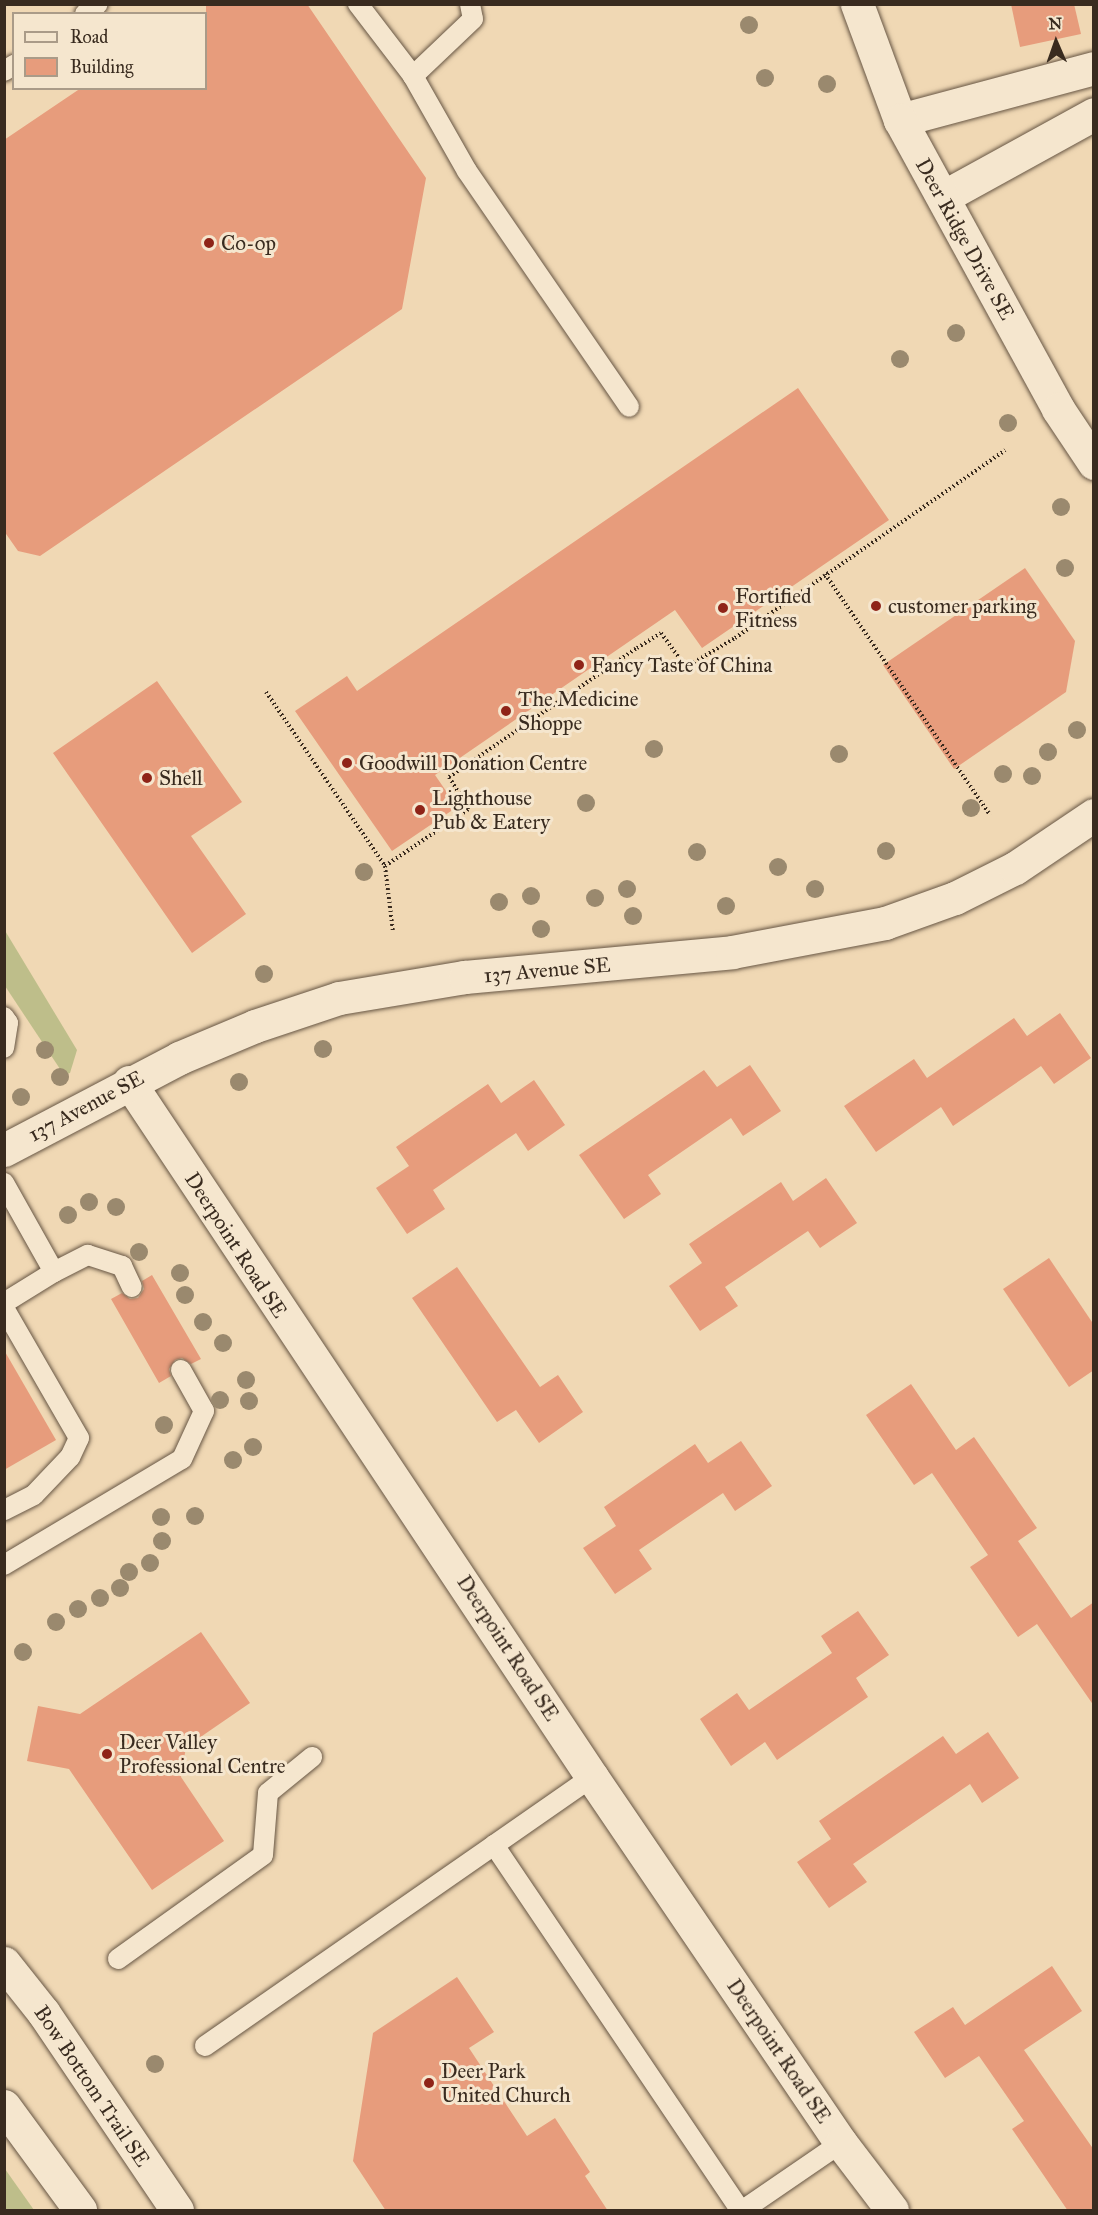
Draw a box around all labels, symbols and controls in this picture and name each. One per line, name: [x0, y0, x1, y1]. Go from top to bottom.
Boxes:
legend: [12, 12, 207, 90]
north arrow: [1026, 12, 1086, 72]
text: N: [1048, 14, 1062, 33]
text: Road: [70, 26, 108, 48]
text: Building: [70, 56, 133, 78]
street label: Deer Ridge Drive SE: [910, 154, 1020, 324]
place label: Co-op: [221, 230, 276, 256]
marker: Co-op: [202, 236, 216, 250]
place label: Fortified Fitness: [735, 583, 811, 633]
place label: customer parking: [888, 593, 1036, 619]
marker: customer parking: [869, 599, 883, 613]
marker: Fortified Fitness: [716, 601, 730, 615]
place label: Fancy Taste of China: [591, 652, 772, 678]
marker: Fancy Taste of China: [572, 658, 586, 672]
place label: The Medicine Shoppe: [518, 686, 638, 736]
marker: The Medicine Shoppe: [499, 704, 513, 718]
place label: Goodwill Donation Centre: [359, 750, 587, 776]
marker: Goodwill Donation Centre: [340, 756, 354, 770]
place label: Shell: [159, 765, 203, 791]
marker: Shell: [140, 771, 154, 785]
place label: Lighthouse Pub & Eatery: [432, 785, 550, 835]
marker: Lighthouse Pub & Eatery: [413, 803, 427, 817]
street label: 137 Avenue SE: [483, 952, 611, 988]
street label: 137 Avenue SE: [24, 1065, 148, 1147]
street label: Deerpoint Road SE: [180, 1167, 292, 1323]
street label: Deerpoint Road SE: [452, 1570, 564, 1726]
place label: Deer Valley Professional Centre: [119, 1729, 285, 1779]
marker: Deer Valley Professional Centre: [100, 1747, 114, 1761]
street label: Deerpoint Road SE: [721, 1974, 837, 2128]
street label: Bow Bottom Trail SE: [29, 2001, 155, 2171]
place label: Deer Park United Church: [441, 2058, 571, 2108]
marker: Deer Park United Church: [422, 2076, 436, 2090]

